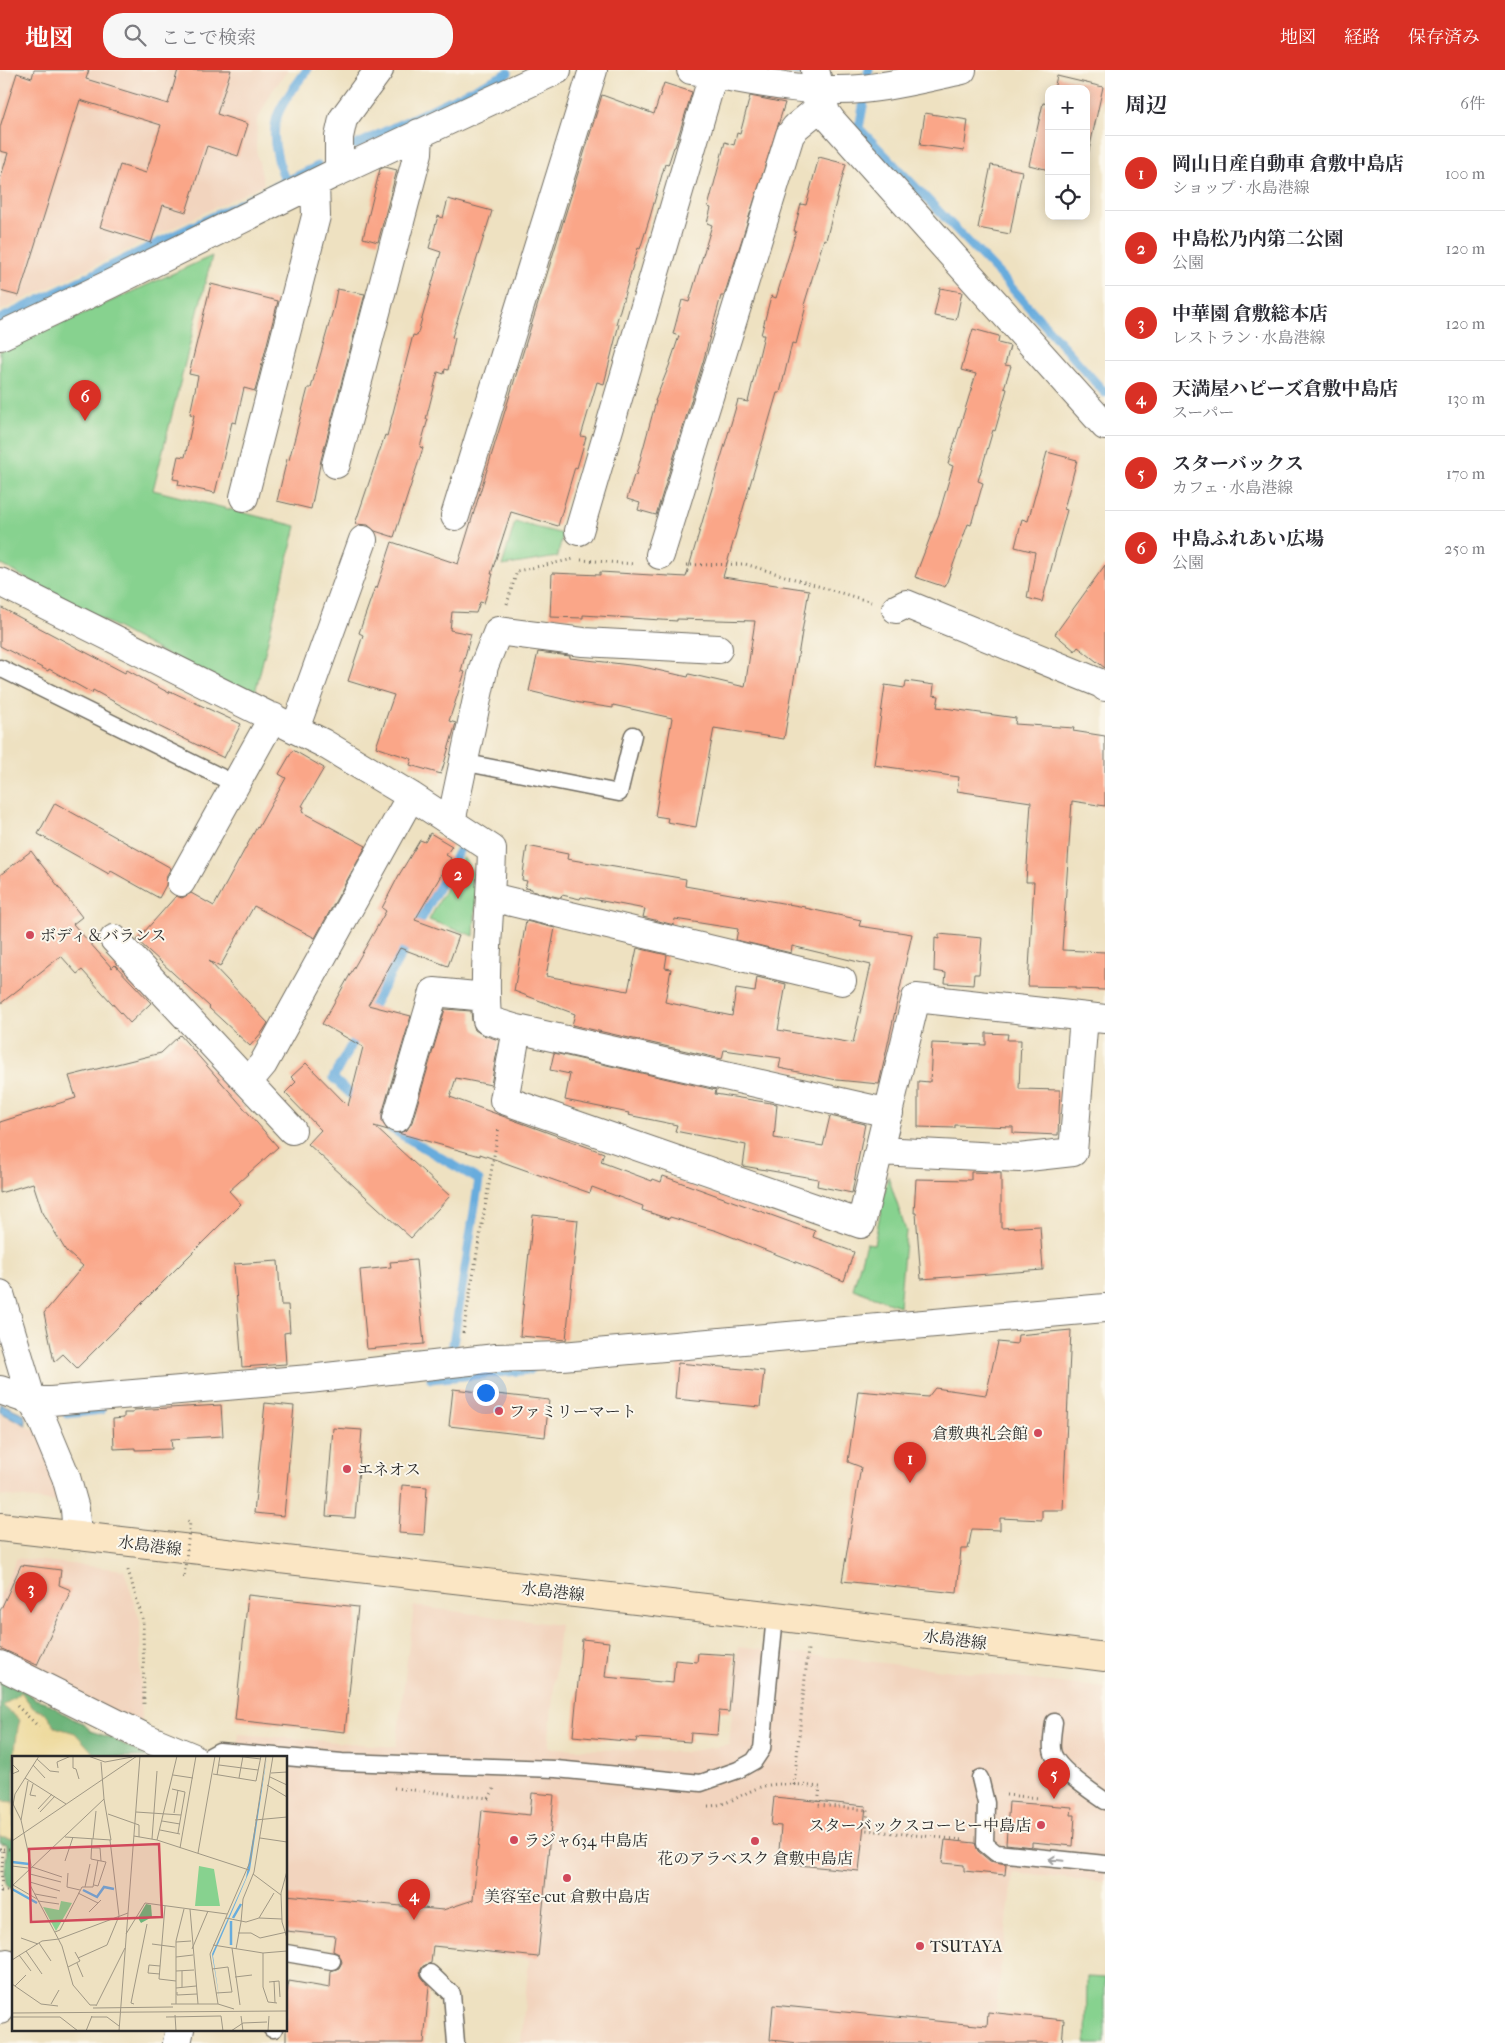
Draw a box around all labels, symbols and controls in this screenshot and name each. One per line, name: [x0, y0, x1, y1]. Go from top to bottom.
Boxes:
search box: [103, 13, 453, 58]
icon: search: [121, 21, 149, 49]
text: 地図: [25, 24, 73, 52]
text: ここで検索: [161, 27, 256, 49]
text: 地図: [1280, 27, 1316, 48]
text: 経路: [1344, 27, 1380, 48]
text: 保存済み: [1408, 27, 1480, 48]
map controls: [1045, 85, 1090, 220]
button: +: [1045, 85, 1090, 130]
text: 周辺: [1125, 93, 1167, 117]
text: 6件: [1460, 94, 1485, 113]
button: −: [1045, 130, 1090, 175]
text: 岡山日産自動車 倉敷中島店: [1172, 153, 1404, 175]
text: 1: [1138, 164, 1144, 183]
text: 100 m: [1445, 164, 1485, 183]
button: locate: [1045, 175, 1090, 220]
text: ショップ · 水島港線: [1172, 178, 1310, 197]
text: 中島松乃内第二公園: [1172, 228, 1343, 250]
text: 2: [1137, 239, 1145, 258]
text: 120 m: [1446, 239, 1485, 258]
text: 公園: [1172, 253, 1204, 272]
text: 中華園 倉敷総本店: [1172, 303, 1328, 325]
text: 3: [1138, 314, 1144, 333]
text: 120 m: [1446, 314, 1485, 333]
text: レストラン · 水島港線: [1172, 328, 1326, 347]
text: 天満屋ハピーズ倉敷中島店: [1172, 378, 1398, 400]
pin: 6: [69, 380, 101, 421]
text: 4: [1136, 389, 1146, 408]
text: 130 m: [1447, 389, 1485, 408]
text: スーパー: [1172, 403, 1234, 422]
text: スターバックス: [1172, 453, 1304, 475]
text: 5: [1138, 464, 1144, 483]
text: 170 m: [1446, 464, 1485, 483]
text: カフェ · 水島港線: [1172, 478, 1293, 497]
text: 中島ふれあい広場: [1172, 528, 1324, 550]
text: 6: [1137, 539, 1145, 558]
text: 250 m: [1444, 539, 1485, 558]
text: 公園: [1172, 553, 1204, 572]
pin: 2: [442, 858, 474, 899]
place label: ボディ＆バランス: [40, 926, 166, 945]
marker: ボディ＆バランス: [24, 929, 36, 941]
your location: [473, 1380, 499, 1406]
place label: ファミリーマート: [509, 1402, 637, 1421]
marker: ファミリーマート: [493, 1405, 505, 1417]
place label: 倉敷典礼会館: [932, 1424, 1028, 1443]
marker: 倉敷典礼会館: [1032, 1427, 1044, 1439]
pin: 1: [894, 1442, 926, 1483]
place label: エネオス: [357, 1460, 421, 1479]
marker: エネオス: [341, 1463, 353, 1475]
street label: 水島港線: [117, 1532, 183, 1559]
pin: 3: [15, 1572, 47, 1613]
street label: 水島港線: [520, 1579, 586, 1604]
street label: 水島港線: [922, 1626, 988, 1653]
inset map: [12, 1756, 288, 2030]
pin: 5: [1038, 1758, 1070, 1799]
place label: スターバックスコーヒー中島店: [809, 1816, 1031, 1835]
marker: スターバックスコーヒー中島店: [1035, 1819, 1047, 1831]
place label: ラジャ634 中島店: [524, 1831, 648, 1850]
marker: ラジャ634 中島店: [508, 1834, 520, 1846]
marker: 花のアラベスク 倉敷中島店: [749, 1835, 761, 1847]
place label: 花のアラベスク 倉敷中島店: [657, 1849, 853, 1868]
one-way arrow: [1049, 1855, 1065, 1865]
marker: 美容室e-cut 倉敷中島店: [561, 1872, 573, 1884]
pin: 4: [398, 1879, 430, 1920]
place label: 美容室e-cut 倉敷中島店: [484, 1887, 650, 1906]
place label: TSUTAYA: [930, 1937, 1003, 1956]
marker: TSUTAYA: [914, 1940, 926, 1952]

